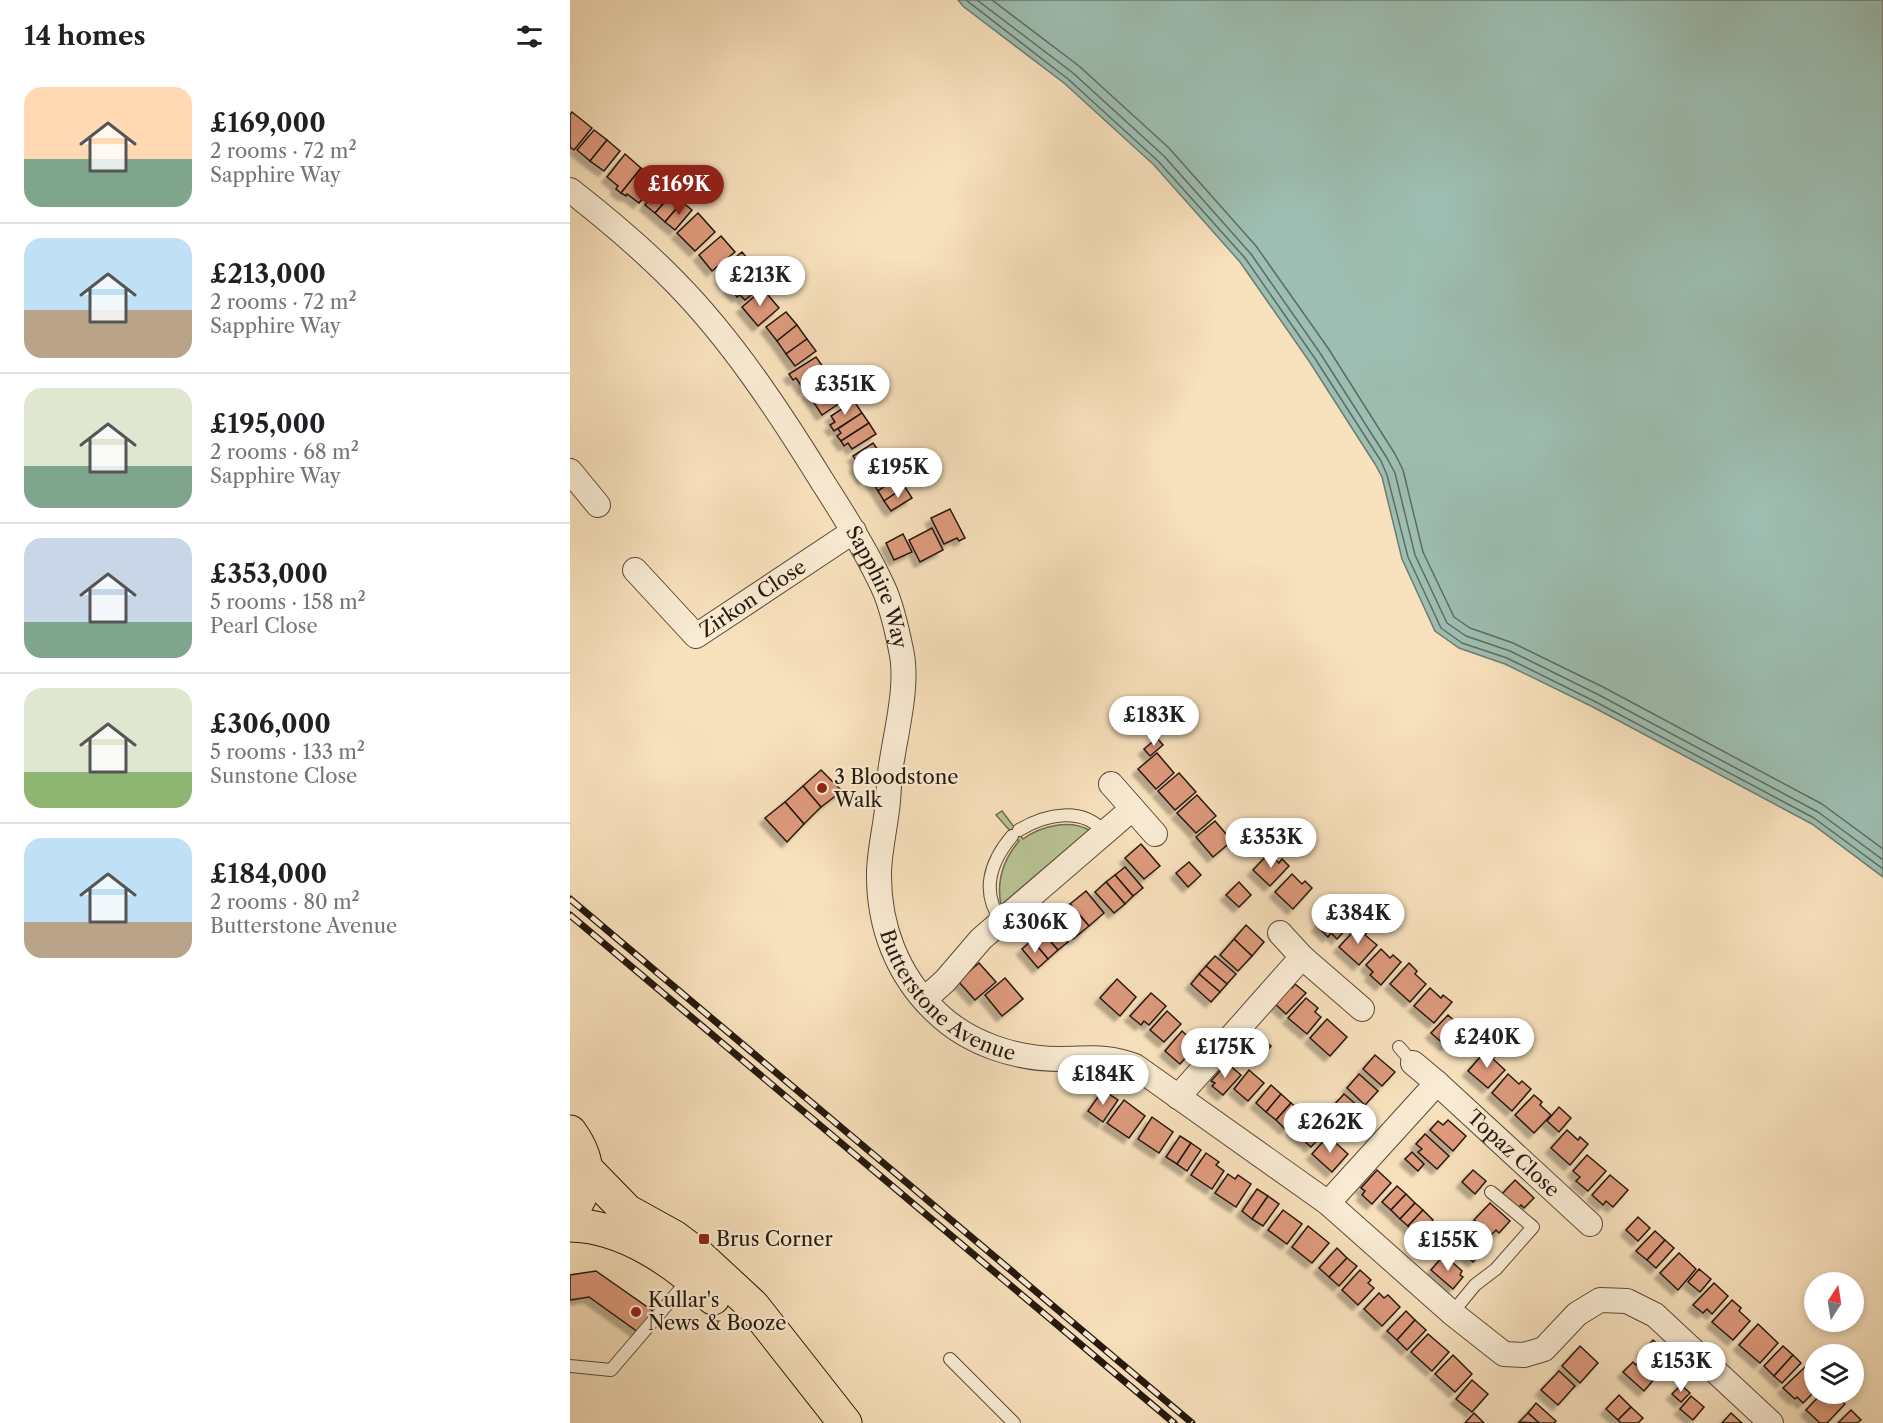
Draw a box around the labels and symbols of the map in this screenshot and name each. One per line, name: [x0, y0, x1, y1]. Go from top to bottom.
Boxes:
pin: £169K: [637, 165, 721, 216]
pin: £213K: [718, 256, 802, 307]
pin: £351K: [803, 365, 887, 416]
pin: £195K: [856, 448, 940, 499]
street label: Sapphire Way: [841, 521, 913, 651]
street label: Zirkon Close: [695, 554, 810, 642]
pin: £183K: [1112, 696, 1196, 747]
place label: 3 Bloodstone Walk: [833, 765, 958, 812]
marker: 3 Bloodstone Walk: [815, 781, 829, 795]
pin: £353K: [1229, 818, 1313, 869]
pin: £384K: [1316, 894, 1400, 945]
pin: £306K: [993, 903, 1077, 954]
street label: Butterstone Avenue: [875, 926, 1018, 1066]
pin: £240K: [1445, 1018, 1529, 1069]
pin: £175K: [1183, 1028, 1267, 1079]
pin: £184K: [1061, 1055, 1145, 1106]
pin: £262K: [1288, 1103, 1372, 1154]
street label: Topaz Close: [1462, 1105, 1565, 1202]
pin: £155K: [1406, 1221, 1490, 1272]
place label: Brus Corner: [716, 1227, 833, 1251]
marker: Brus Corner: [697, 1232, 711, 1246]
north arrow: [1804, 1272, 1864, 1332]
place label: Kullar's News & Booze: [648, 1288, 787, 1335]
marker: Kullar's News & Booze: [629, 1305, 643, 1319]
pin: £153K: [1639, 1342, 1723, 1393]

